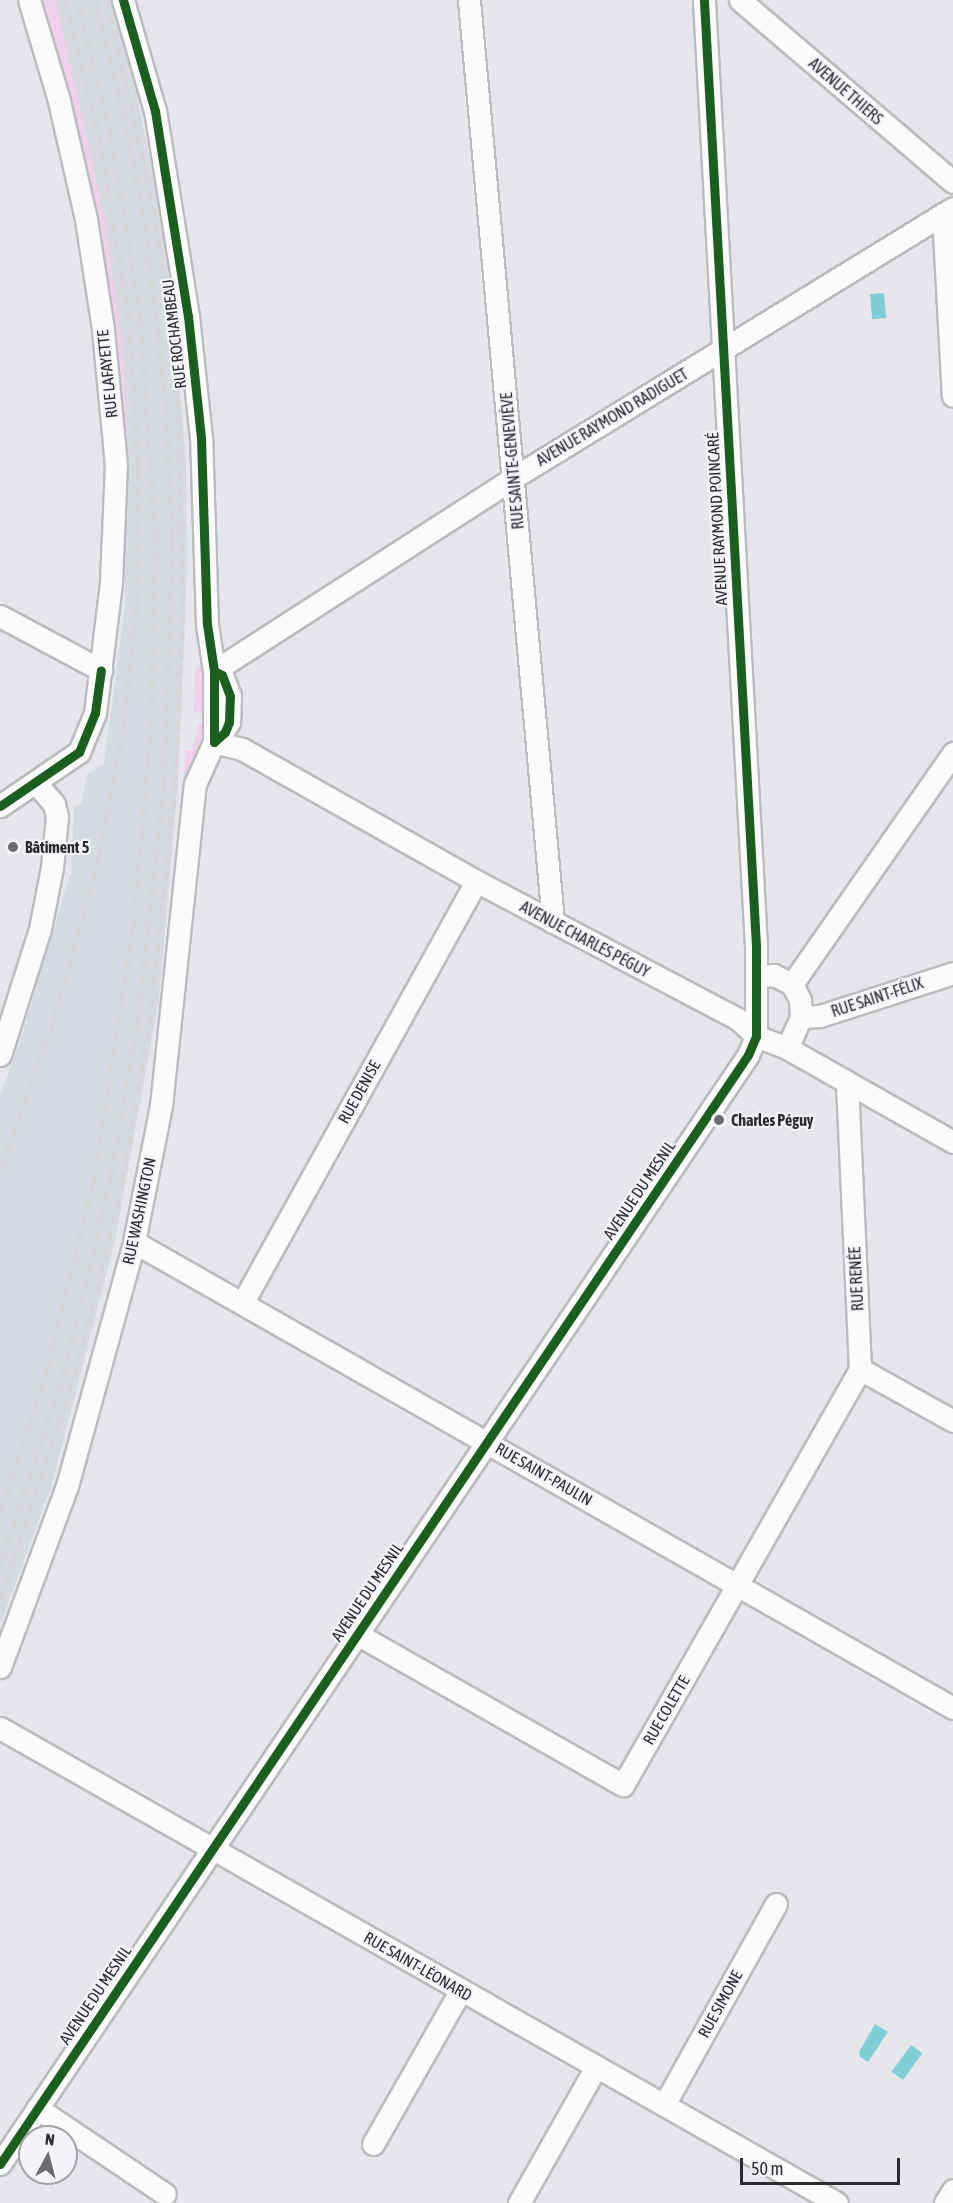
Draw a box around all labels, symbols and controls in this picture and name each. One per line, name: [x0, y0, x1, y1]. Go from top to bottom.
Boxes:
street label: AVENUE THIERS: [805, 54, 887, 128]
street label: RUE ROCHAMBEAU: [158, 278, 190, 390]
street label: RUE LAFAYETTE: [93, 329, 121, 419]
street label: AVENUE RAYMOND RADIGUET: [533, 364, 691, 470]
street label: RUE SAINTE-GENEVIÈVE: [496, 392, 528, 530]
street label: AVENUE RAYMOND POINCARÉ: [703, 432, 731, 606]
place label: Bâtiment 5: [25, 837, 89, 857]
marker: Bâtiment 5: [6, 840, 20, 854]
street label: AVENUE CHARLES PÉGUY: [517, 897, 653, 981]
street label: RUE SAINT-FÉLIX: [829, 973, 925, 1021]
street label: RUE DENISE: [334, 1057, 384, 1127]
place label: Charles Péguy: [731, 1110, 813, 1130]
marker: Charles Péguy: [712, 1113, 726, 1127]
street label: AVENUE DU MESNIL: [599, 1137, 679, 1243]
street label: RUE WASHINGTON: [118, 1156, 160, 1266]
street label: RUE RENÉE: [845, 1246, 867, 1312]
street label: RUE SAINT-PAULIN: [492, 1438, 596, 1510]
street label: AVENUE DU MESNIL: [327, 1539, 407, 1645]
street label: RUE COLETTE: [639, 1672, 693, 1748]
street label: RUE SAINT-LÉONARD: [361, 1927, 475, 2005]
street label: AVENUE DU MESNIL: [55, 1942, 135, 2048]
street label: RUE SIMONE: [694, 1967, 746, 2041]
north arrow: [18, 2125, 78, 2185]
text: N: [44, 2130, 56, 2149]
scale bar: [743, 2146, 904, 2184]
text: 50 m: [751, 2158, 783, 2179]

